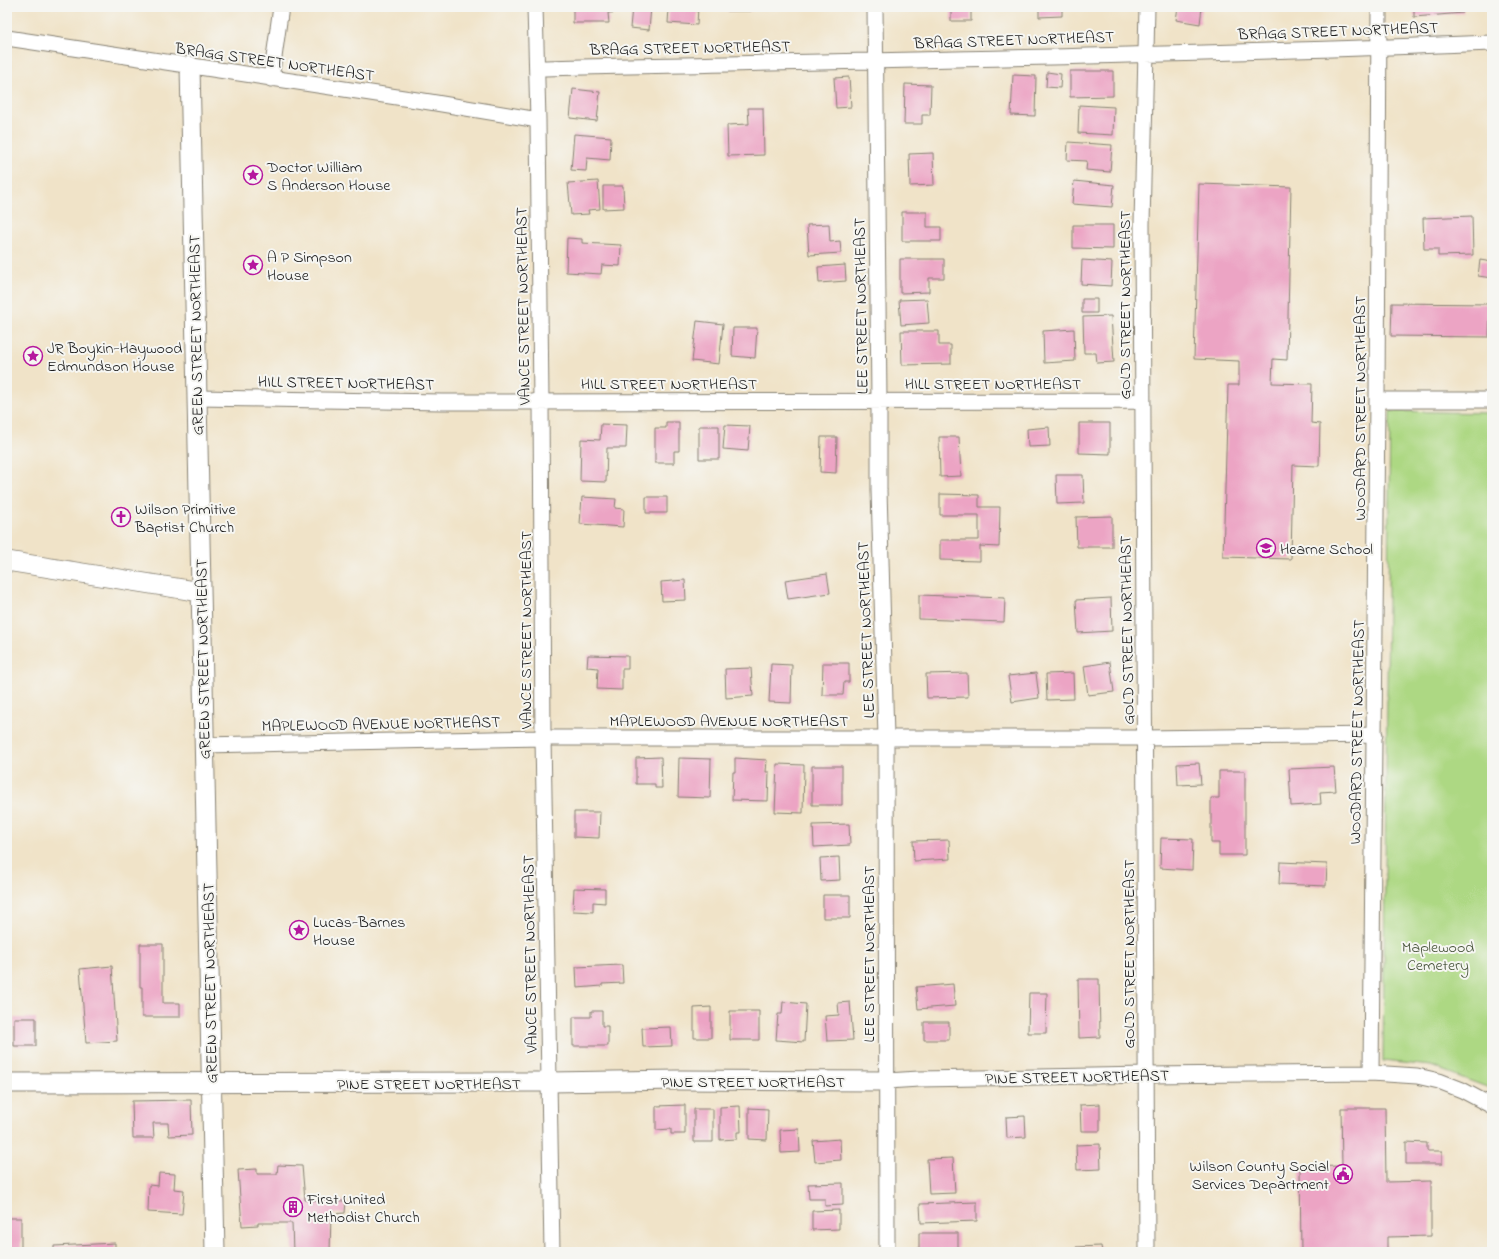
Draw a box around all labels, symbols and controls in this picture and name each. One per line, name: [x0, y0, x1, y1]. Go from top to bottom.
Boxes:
street label: BRAGG STREET NORTHEAST: [1236, 17, 1439, 48]
street label: BRAGG STREET NORTHEAST: [912, 26, 1115, 57]
street label: BRAGG STREET NORTHEAST: [589, 35, 791, 63]
street label: BRAGG STREET NORTHEAST: [173, 37, 376, 89]
place label: Doctor William S Anderson House: [266, 156, 391, 198]
place icon: Doctor William S Anderson House: [242, 164, 264, 186]
street label: VANCE STREET NORTHEAST: [510, 207, 538, 406]
street label: GOLD STREET NORTHEAST: [1114, 210, 1138, 400]
street label: LEE STREET NORTHEAST: [848, 217, 876, 395]
street label: GREEN STREET NORTHEAST: [183, 234, 211, 435]
place label: A P Simpson House: [267, 246, 352, 288]
place icon: A P Simpson House: [242, 254, 264, 276]
street label: WOODARD STREET NORTHEAST: [1349, 296, 1373, 520]
place label: JR Boykin-Haywood Edmundson House: [47, 337, 182, 379]
place icon: JR Boykin-Haywood Edmundson House: [22, 345, 44, 367]
street label: HILL STREET NORTHEAST: [258, 370, 434, 398]
street label: HILL STREET NORTHEAST: [581, 373, 757, 397]
street label: HILL STREET NORTHEAST: [905, 373, 1081, 397]
place label: Wilson Primitive Baptist Church: [134, 498, 236, 540]
church icon: Wilson Primitive Baptist Church: [110, 506, 132, 528]
street label: VANCE STREET NORTHEAST: [515, 531, 539, 730]
street label: GOLD STREET NORTHEAST: [1114, 535, 1142, 725]
school or university icon: Hearne School: [1255, 537, 1277, 559]
place label: Hearne School: [1280, 538, 1373, 562]
street label: LEE STREET NORTHEAST: [852, 541, 882, 719]
street label: GREEN STREET NORTHEAST: [190, 558, 218, 759]
street label: WOODARD STREET NORTHEAST: [1344, 619, 1372, 845]
street label: MAPLEWOOD AVENUE NORTHEAST: [610, 710, 848, 734]
street label: MAPLEWOOD AVENUE NORTHEAST: [261, 711, 501, 739]
street label: VANCE STREET NORTHEAST: [517, 855, 545, 1054]
street label: GOLD STREET NORTHEAST: [1118, 859, 1142, 1049]
street label: LEE STREET NORTHEAST: [858, 866, 882, 1042]
street label: GREEN STREET NORTHEAST: [197, 882, 225, 1083]
place label: Lucas-Barnes House: [313, 911, 405, 953]
place icon: Lucas-Barnes House: [288, 919, 310, 941]
park label: Maplewood Cemetery: [1402, 936, 1474, 978]
street label: PINE STREET NORTHEAST: [985, 1064, 1169, 1092]
street label: PINE STREET NORTHEAST: [661, 1071, 845, 1095]
street label: PINE STREET NORTHEAST: [337, 1073, 521, 1097]
place label: Wilson County Social Services Department: [1190, 1155, 1330, 1197]
public building icon: Wilson County Social Services Department: [1332, 1163, 1354, 1185]
place label: First United Methodist Church: [306, 1188, 420, 1230]
building icon: First United Methodist Church: [282, 1196, 304, 1218]

